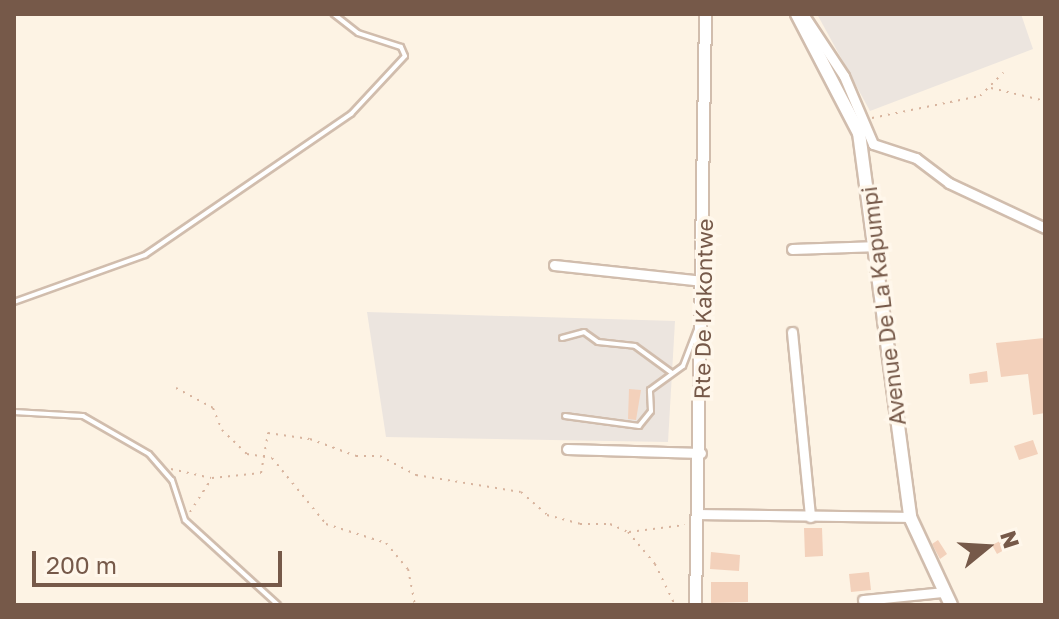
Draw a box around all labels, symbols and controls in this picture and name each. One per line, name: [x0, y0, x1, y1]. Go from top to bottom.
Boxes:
street label: Avenue De La Kapumpi: [855, 185, 911, 427]
street label: Rte De Kakontwe: [688, 218, 718, 400]
north arrow: [947, 507, 1027, 587]
text: N: [995, 527, 1026, 552]
scale bar: [36, 535, 286, 585]
text: 200 m: [46, 550, 117, 579]

